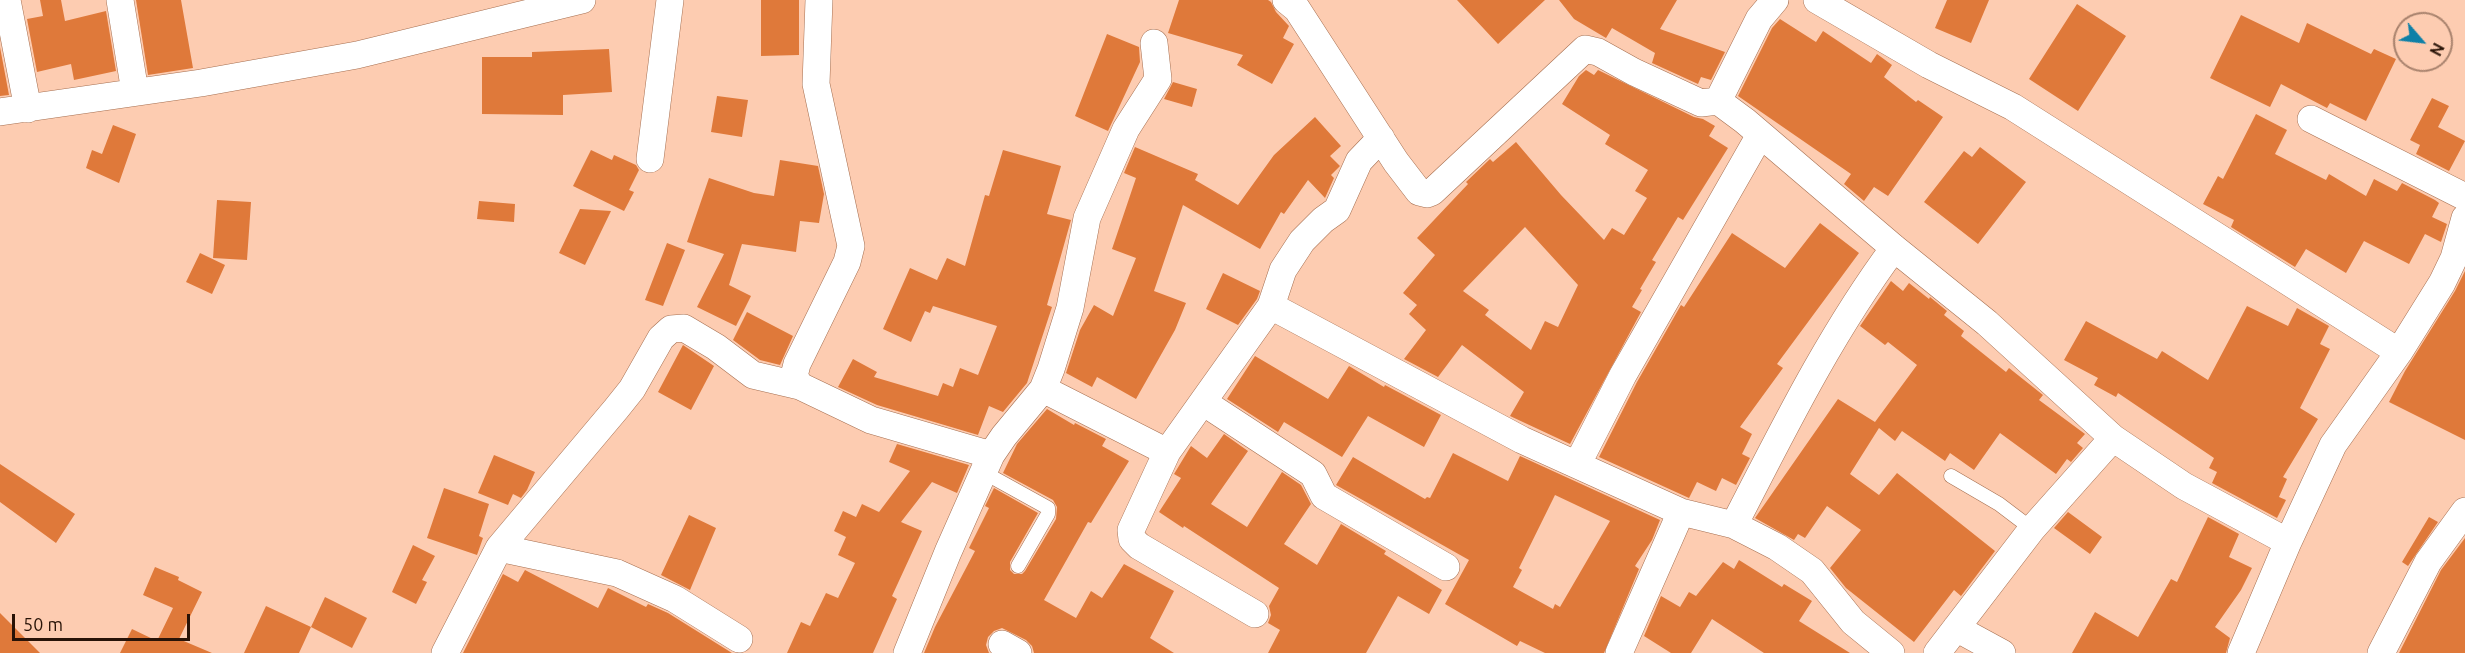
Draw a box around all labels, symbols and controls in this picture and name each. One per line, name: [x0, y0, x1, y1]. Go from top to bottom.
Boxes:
north arrow: [2393, 12, 2453, 72]
text: N: [2426, 40, 2448, 59]
scale bar: [15, 602, 194, 640]
text: 50 m: [23, 614, 63, 634]

